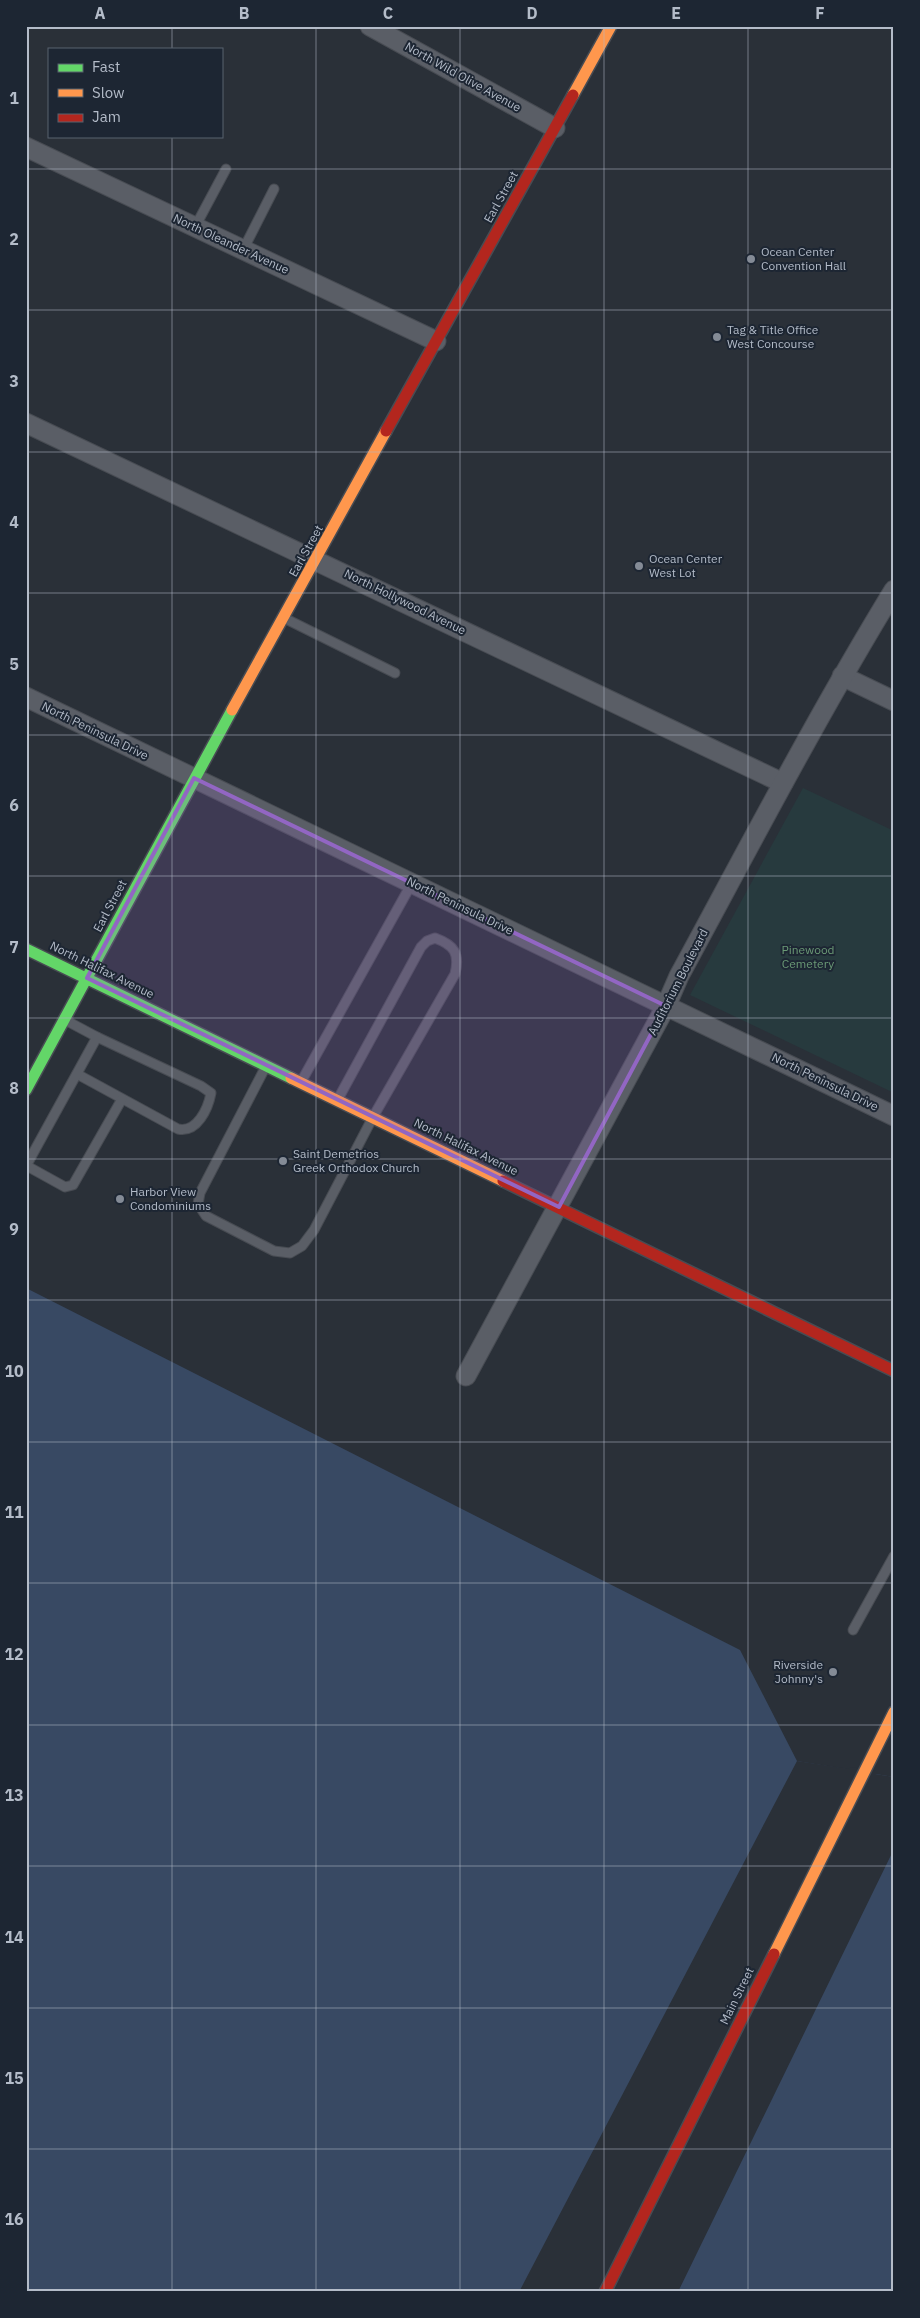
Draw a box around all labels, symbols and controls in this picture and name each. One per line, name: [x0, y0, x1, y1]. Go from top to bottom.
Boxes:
text: A: [95, 3, 106, 23]
text: B: [239, 3, 250, 23]
text: C: [383, 3, 393, 23]
text: D: [526, 3, 538, 23]
text: E: [671, 3, 681, 23]
text: F: [815, 3, 825, 23]
street label: North Wild Olive Avenue: [403, 38, 524, 115]
legend: [48, 48, 222, 138]
text: Fast: [92, 57, 120, 76]
text: Slow: [92, 83, 125, 102]
text: 1: [9, 88, 19, 108]
text: Jam: [92, 107, 121, 126]
street label: Earl Street: [480, 168, 521, 225]
street label: North Oleander Avenue: [171, 210, 292, 277]
text: 2: [9, 229, 19, 249]
place label: Ocean Center Convention Hall: [761, 244, 846, 273]
marker: Ocean Center Convention Hall: [745, 253, 757, 265]
place label: Tag & Title Office West Concourse: [727, 322, 819, 351]
marker: Tag & Title Office West Concourse: [711, 331, 723, 343]
text: 3: [9, 371, 19, 391]
text: 4: [9, 512, 19, 532]
street label: Earl Street: [285, 522, 326, 579]
place label: Ocean Center West Lot: [649, 551, 723, 580]
marker: Ocean Center West Lot: [633, 560, 645, 572]
street label: North Hollywood Avenue: [342, 566, 469, 638]
text: 5: [9, 654, 19, 674]
street label: North Peninsula Drive: [39, 698, 151, 763]
text: 6: [9, 795, 19, 815]
street label: North Peninsula Drive: [404, 873, 516, 938]
street label: Earl Street: [90, 877, 130, 934]
street label: Auditorium Boulevard: [644, 926, 711, 1038]
text: 7: [9, 937, 19, 957]
street label: North Halifax Avenue: [48, 938, 157, 1001]
park label: Pinewood Cemetery: [781, 942, 835, 971]
street label: North Peninsula Drive: [769, 1049, 881, 1114]
text: 8: [9, 1078, 19, 1098]
street label: North Halifax Avenue: [412, 1115, 521, 1178]
place label: Saint Demetrios Greek Orthodox Church: [293, 1146, 419, 1175]
marker: Saint Demetrios Greek Orthodox Church: [277, 1155, 289, 1167]
place label: Harbor View Condominiums: [130, 1184, 211, 1213]
marker: Harbor View Condominiums: [114, 1193, 126, 1205]
text: 9: [9, 1219, 19, 1239]
text: 10: [4, 1361, 24, 1381]
text: 11: [4, 1502, 24, 1522]
text: 12: [4, 1644, 24, 1664]
place label: Riverside Johnny's: [773, 1657, 823, 1686]
marker: Riverside Johnny's: [827, 1666, 839, 1678]
text: 13: [4, 1785, 24, 1805]
text: 14: [4, 1927, 24, 1947]
street label: Main Street: [716, 1965, 757, 2027]
text: 15: [4, 2068, 24, 2088]
text: 16: [4, 2209, 24, 2229]

